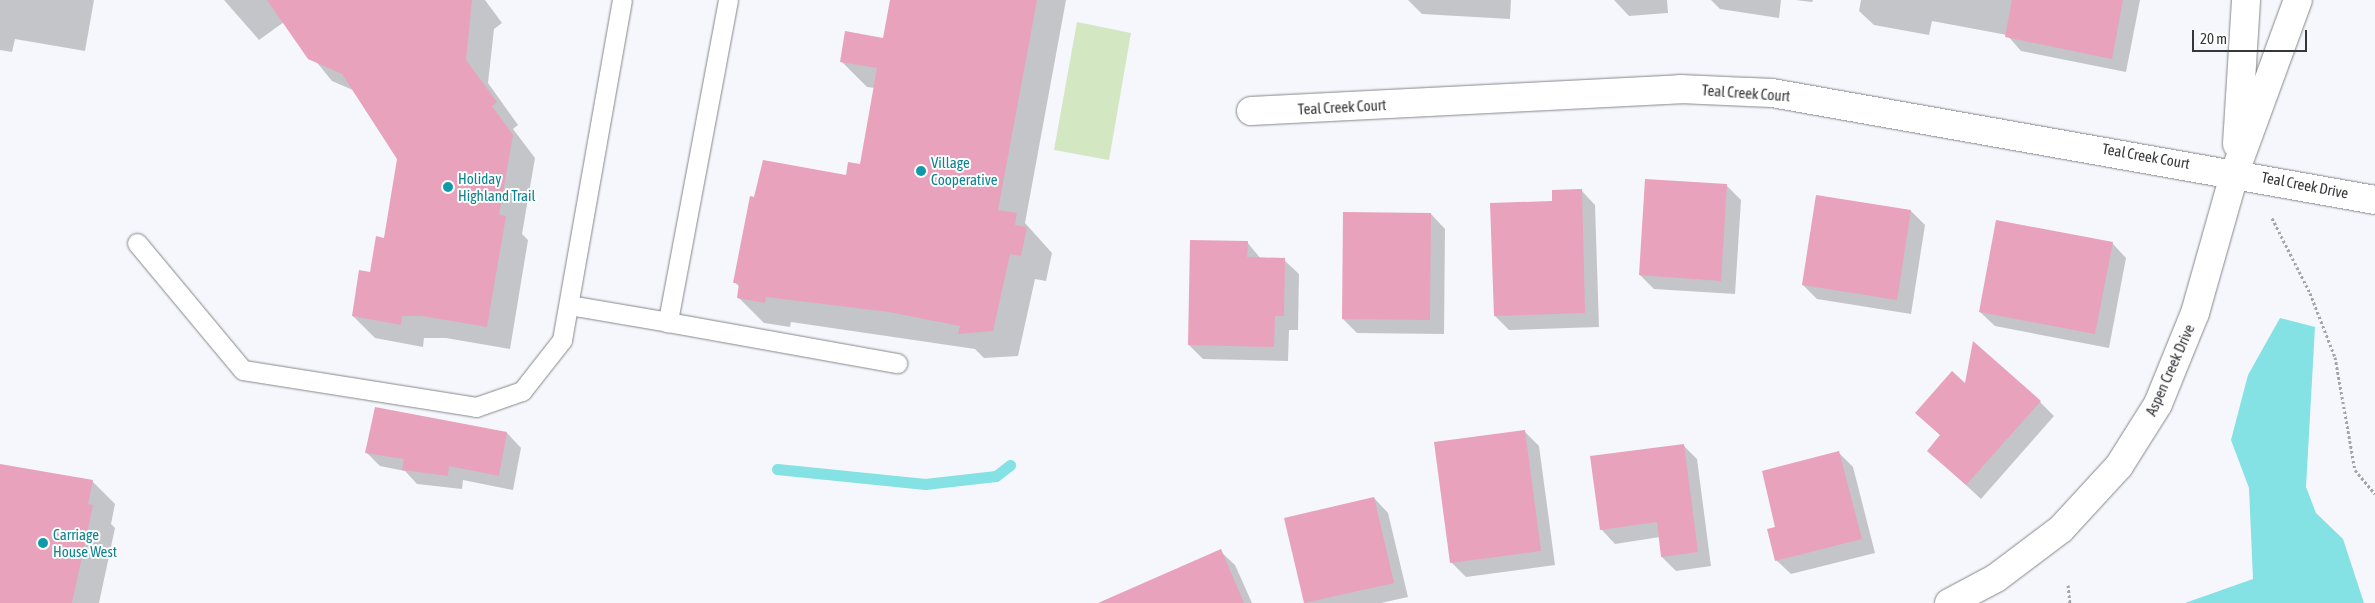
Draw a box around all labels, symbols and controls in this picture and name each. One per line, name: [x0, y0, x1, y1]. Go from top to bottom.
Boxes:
scale bar: [2195, 20, 2310, 52]
text: 20 m: [2200, 30, 2227, 47]
street label: Teal Creek Court: [1701, 81, 1791, 105]
street label: Teal Creek Court: [1297, 96, 1387, 118]
street label: Teal Creek Court: [2101, 139, 2191, 173]
place label: Village Cooperative: [931, 153, 997, 188]
marker: Village Cooperative: [915, 165, 927, 177]
street label: Teal Creek Drive: [2260, 168, 2350, 202]
place label: Holiday Highland Trail: [458, 169, 535, 204]
marker: Holiday Highland Trail: [442, 181, 454, 193]
street label: Aspen Creek Drive: [2142, 321, 2198, 419]
place label: Carriage House West: [53, 525, 117, 560]
marker: Carriage House West: [37, 537, 49, 549]

